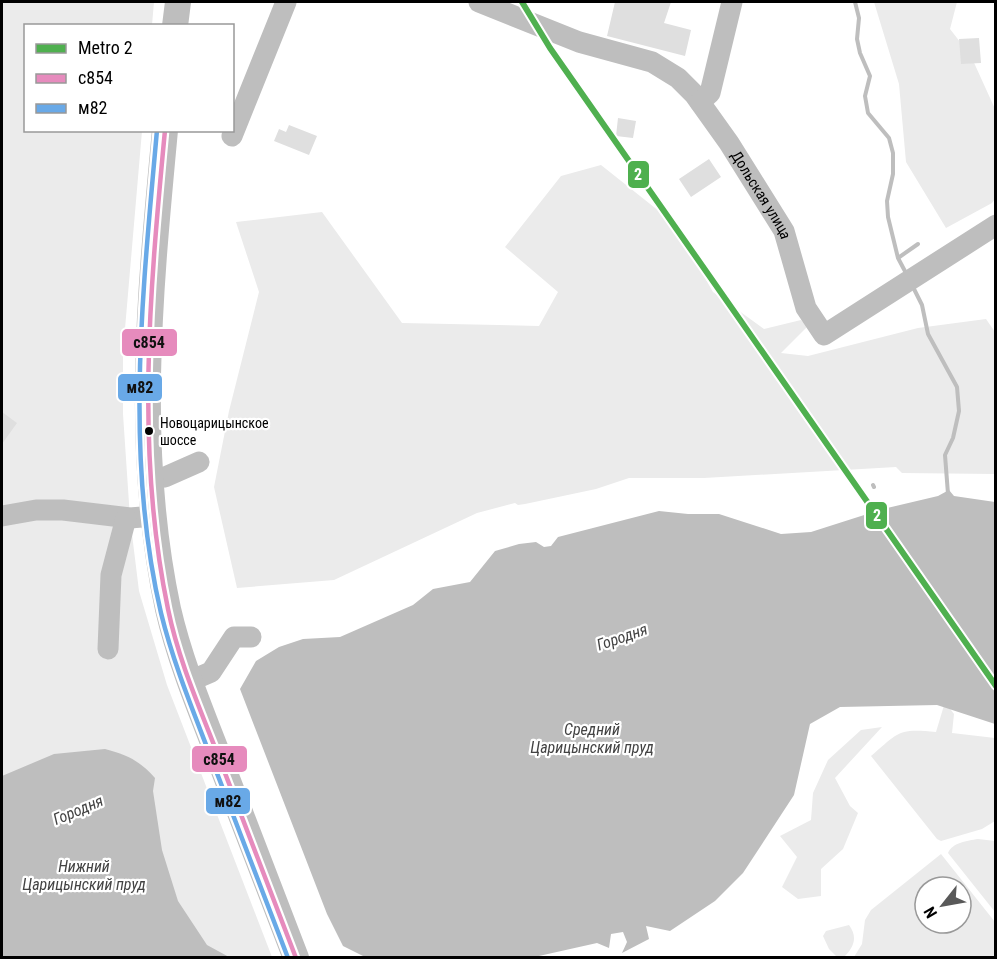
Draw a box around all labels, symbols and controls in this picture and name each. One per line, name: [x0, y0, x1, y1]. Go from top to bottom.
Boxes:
legend: [24, 24, 234, 132]
text: Metro 2: [78, 37, 133, 58]
text: с854: [78, 67, 113, 88]
text: м82: [78, 97, 108, 118]
street label: Дольская улица: [727, 148, 795, 241]
line badge: 2: [627, 160, 650, 189]
text: 2: [634, 165, 642, 184]
line badge: с854: [121, 328, 178, 357]
text: с854: [133, 333, 165, 352]
line badge: м82: [117, 373, 163, 402]
text: м82: [127, 378, 153, 397]
place label: Новоцарицынское шоссе: [160, 415, 269, 448]
marker: Новоцарицынское шоссе: [143, 425, 155, 437]
line badge: 2: [865, 501, 888, 530]
text: 2: [873, 506, 881, 525]
water label: Городня: [594, 619, 650, 655]
water label: Средний Царицынский пруд: [530, 720, 654, 757]
line badge: с854: [191, 745, 248, 773]
text: с854: [203, 750, 235, 769]
line badge: м82: [205, 787, 251, 815]
water label: Городня: [50, 791, 106, 829]
text: м82: [215, 792, 241, 811]
water label: Нижний Царицынский пруд: [22, 857, 146, 894]
north arrow: [913, 875, 973, 935]
text: N: [920, 903, 941, 922]

